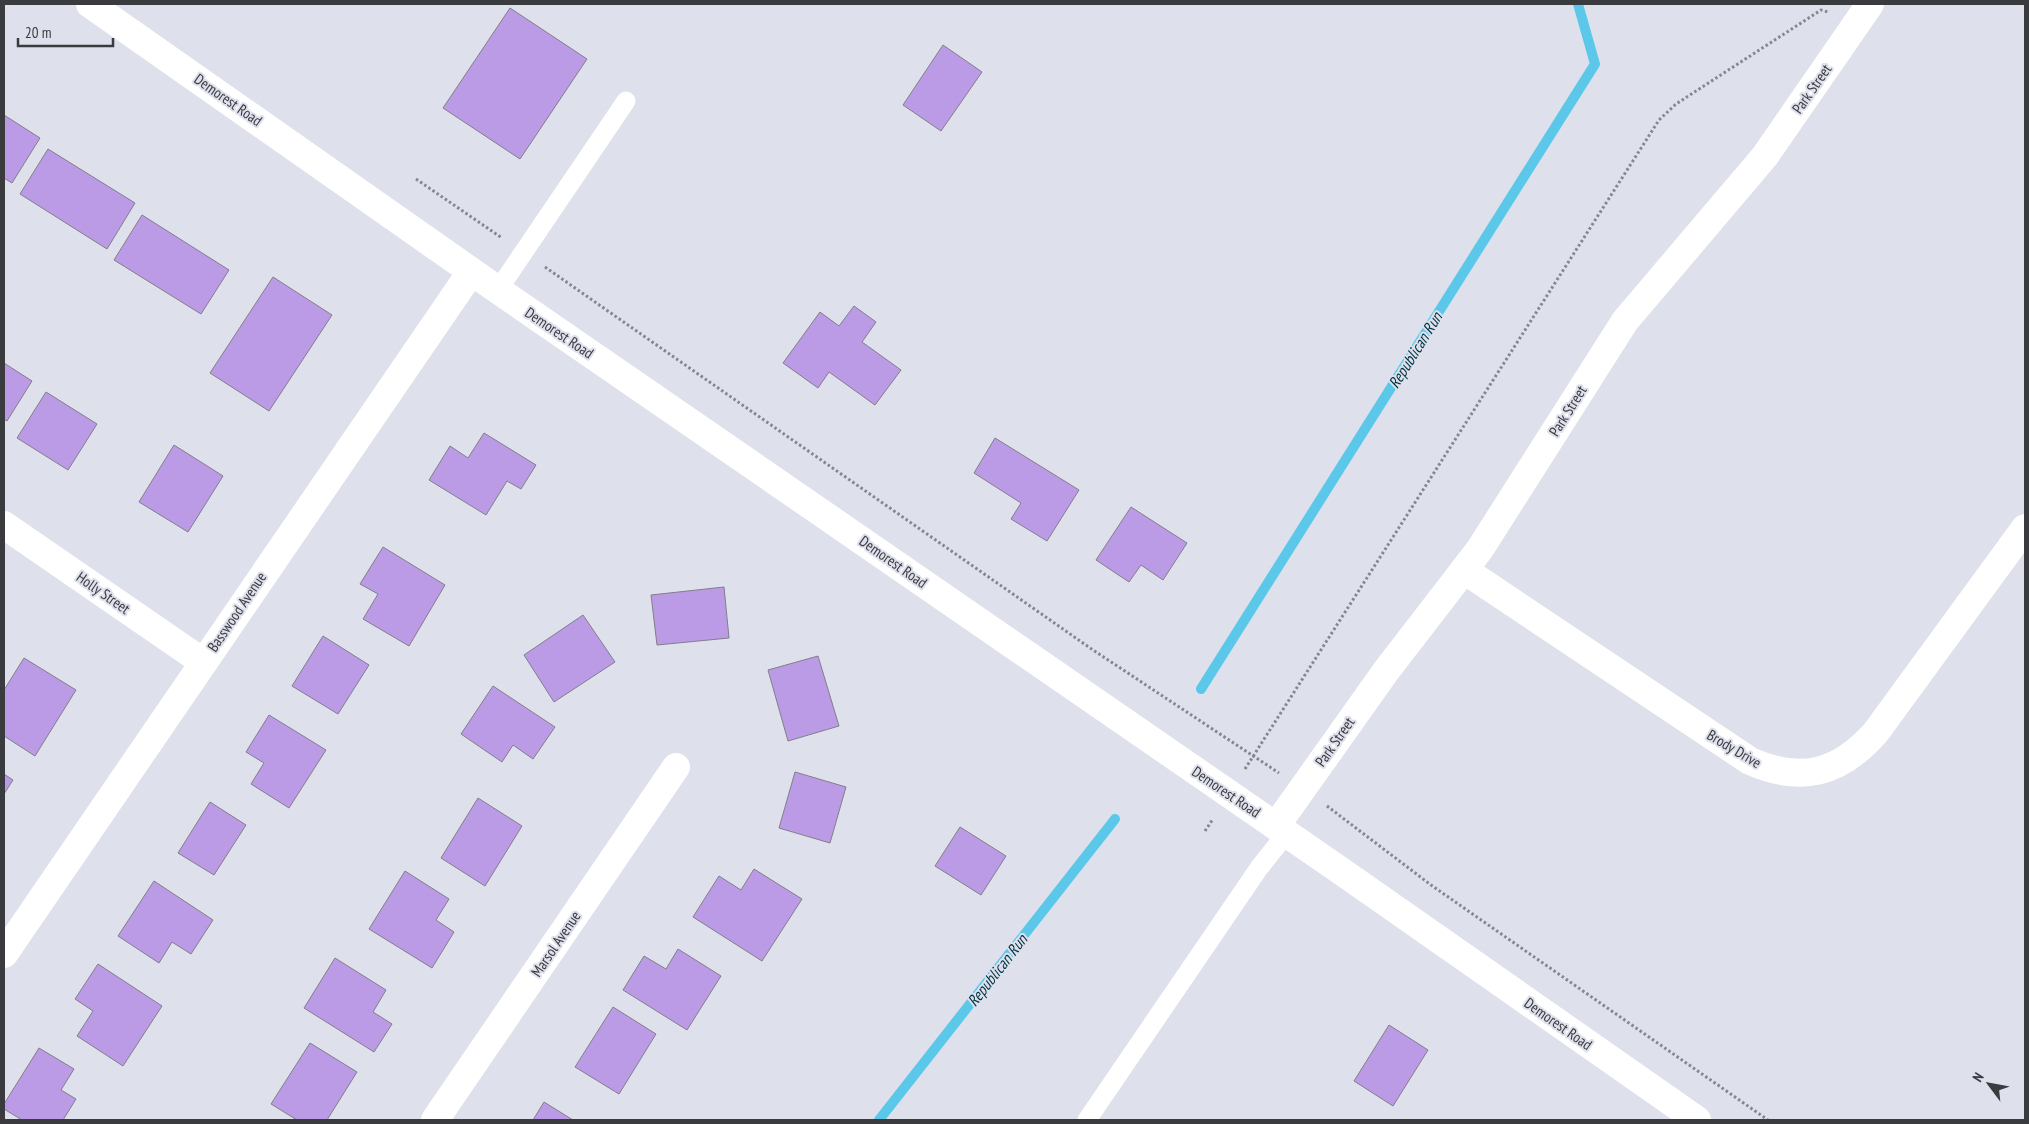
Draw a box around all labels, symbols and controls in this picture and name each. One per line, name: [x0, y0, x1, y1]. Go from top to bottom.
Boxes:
scale bar: [18, 15, 112, 47]
text: 20 m: [25, 23, 51, 42]
street label: Park Street: [1788, 60, 1835, 117]
street label: Demorest Road: [191, 69, 266, 130]
street label: Demorest Road: [521, 303, 597, 362]
water label: Republican Run: [1384, 307, 1447, 392]
street label: Park Street: [1545, 382, 1591, 440]
street label: Demorest Road: [856, 531, 931, 592]
street label: Holly Street: [73, 567, 134, 618]
street label: Basswood Avenue: [203, 568, 270, 655]
street label: Park Street: [1311, 713, 1358, 770]
street label: Brody Drive: [1704, 725, 1765, 772]
street label: Demorest Road: [1188, 762, 1264, 821]
street label: Marsol Avenue: [527, 907, 585, 980]
water label: Republican Run: [963, 929, 1032, 1010]
street label: Demorest Road: [1521, 993, 1596, 1054]
north arrow: [1964, 1059, 2014, 1109]
text: N: [1968, 1069, 1988, 1085]

